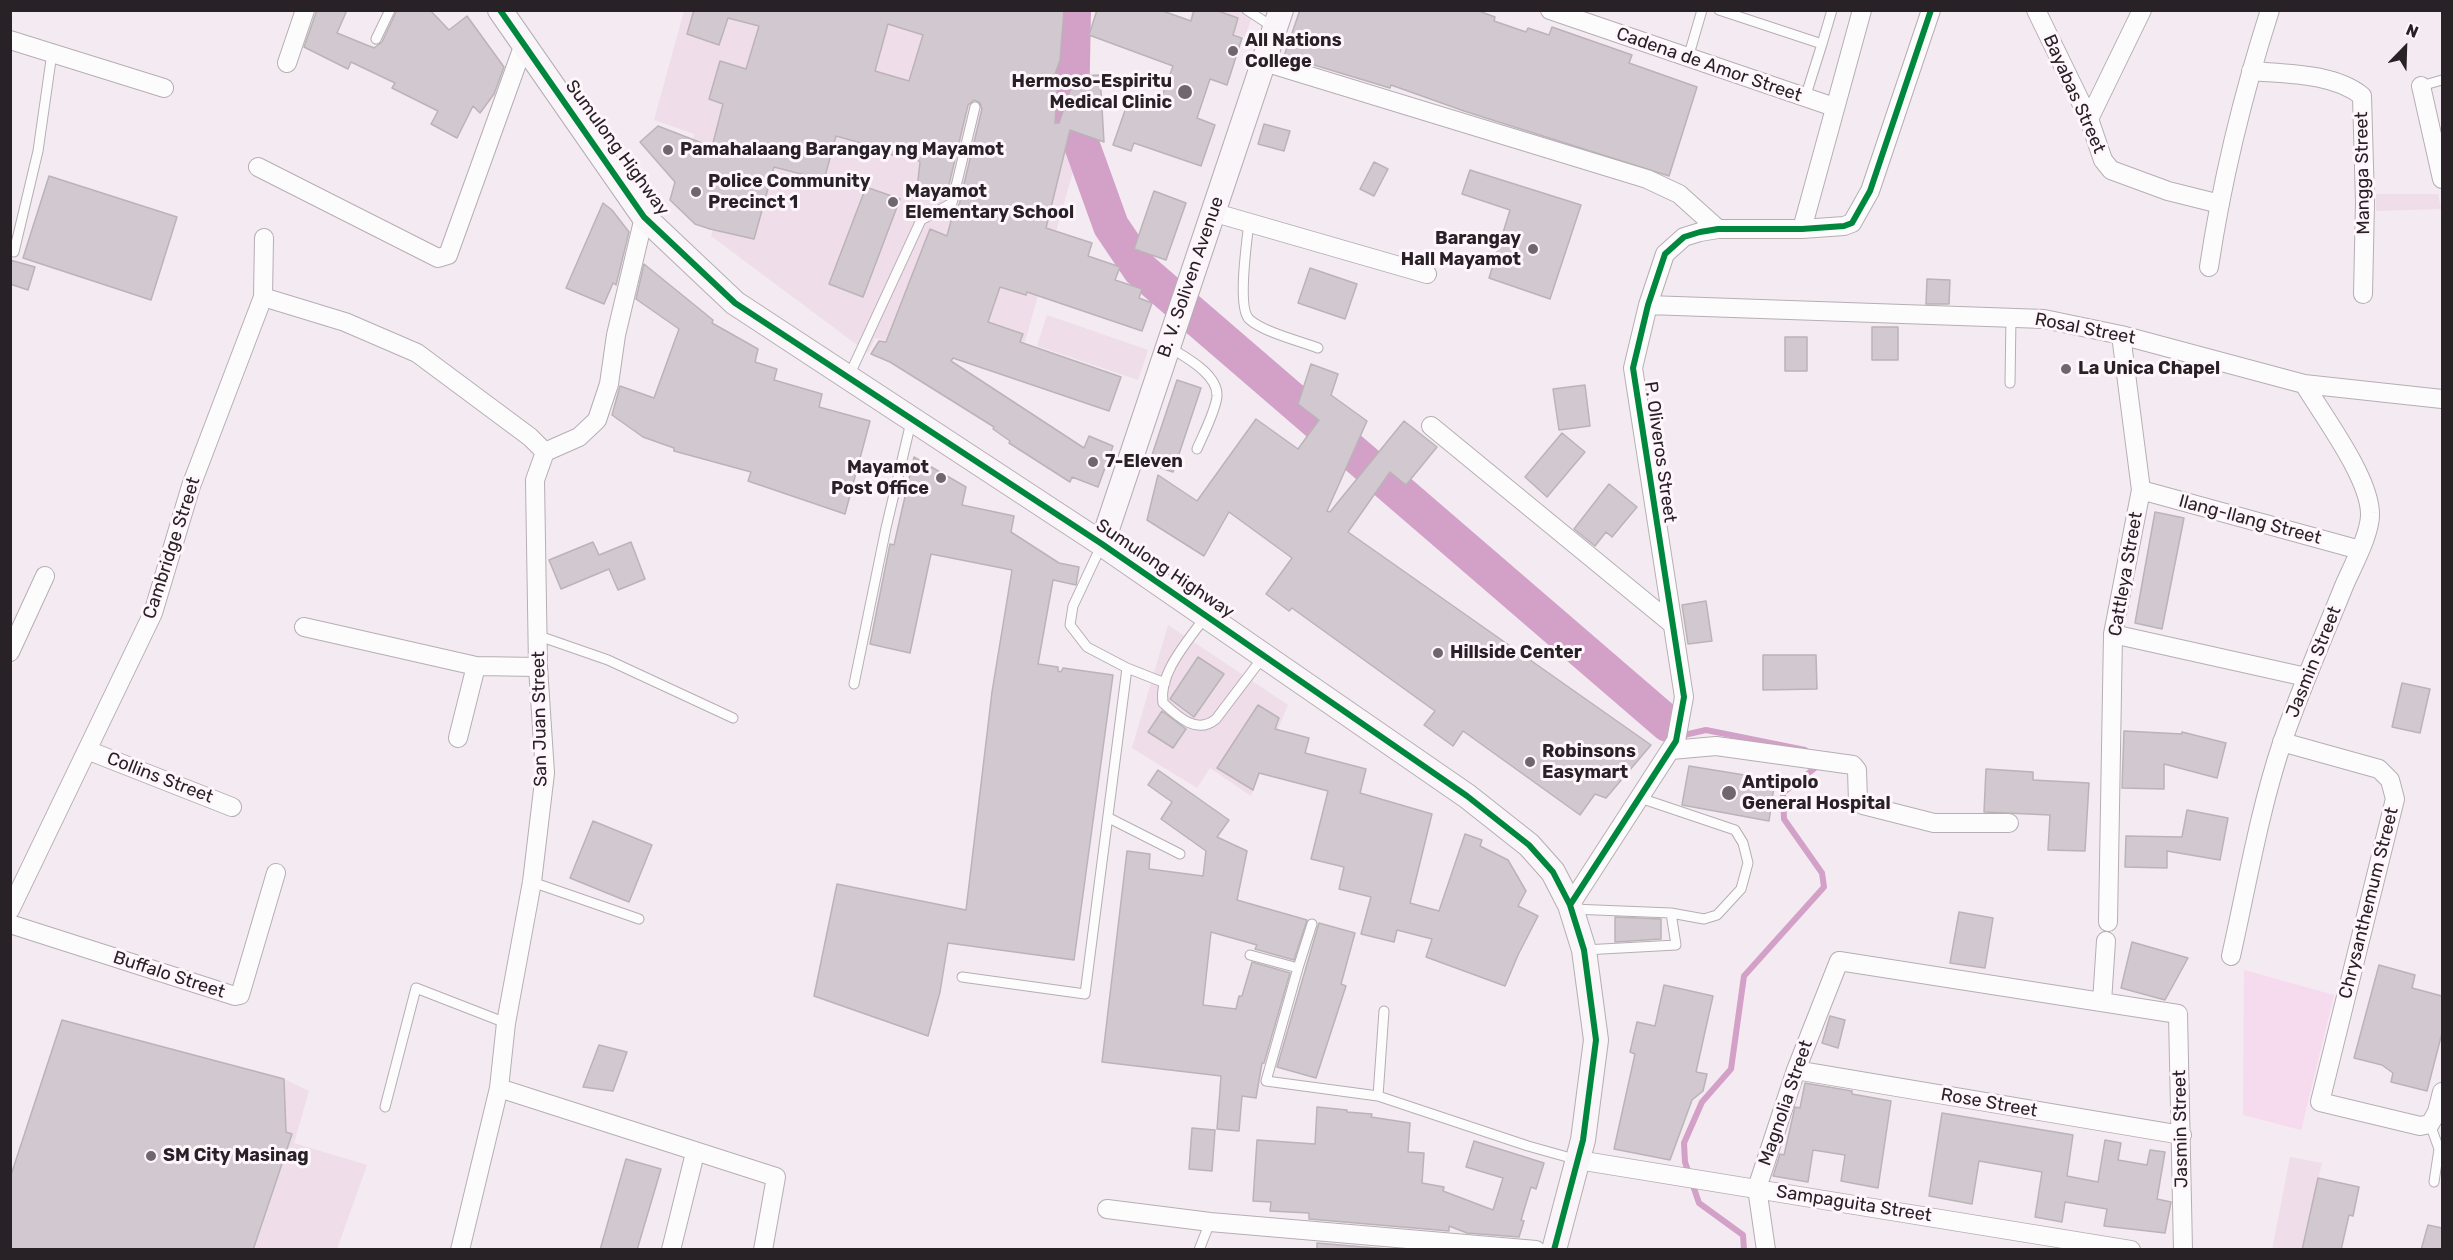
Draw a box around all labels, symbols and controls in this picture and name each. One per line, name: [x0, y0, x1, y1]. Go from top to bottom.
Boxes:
north arrow: [2375, 18, 2435, 78]
text: N: [2403, 20, 2421, 42]
street label: Cadena de Amor Street: [1613, 23, 1805, 107]
place label: All Nations College: [1245, 30, 1342, 72]
street label: Bayabas Street: [2038, 31, 2110, 157]
marker: All Nations College: [1226, 44, 1240, 58]
place label: Hermoso-Espiritu Medical Clinic: [1012, 71, 1172, 113]
street label: Sumulong Highway: [561, 76, 673, 220]
marker: Hermoso-Espiritu Medical Clinic: [1176, 83, 1194, 101]
street label: Mangga Street: [2351, 111, 2375, 235]
place label: Pamahalaang Barangay ng Mayamot: [680, 139, 1004, 161]
marker: Pamahalaang Barangay ng Mayamot: [661, 143, 675, 157]
place label: Police Community Precinct 1: [708, 171, 871, 213]
place label: Mayamot Elementary School: [905, 181, 1074, 224]
marker: Police Community Precinct 1: [689, 185, 703, 199]
street label: B. V. Soliven Avenue: [1153, 194, 1229, 360]
marker: Mayamot Elementary School: [886, 195, 900, 209]
place label: Barangay Hall Mayamot: [1401, 228, 1521, 270]
marker: Barangay Hall Mayamot: [1526, 242, 1540, 256]
street label: Rosal Street: [2033, 309, 2137, 349]
place label: La Unica Chapel: [2078, 358, 2220, 380]
marker: La Unica Chapel: [2059, 362, 2073, 376]
street label: P. Oliveros Street: [1639, 380, 1681, 524]
place label: 7-Eleven: [1105, 451, 1183, 473]
marker: 7-Eleven: [1086, 455, 1100, 469]
place label: Mayamot Post Office: [831, 457, 929, 500]
marker: Mayamot Post Office: [934, 471, 948, 485]
street label: Cambridge Street: [139, 474, 205, 622]
street label: Ilang-Ilang Street: [2176, 491, 2324, 549]
street label: Cattleya Street: [2104, 510, 2148, 638]
street label: Sumulong Highway: [1092, 515, 1238, 623]
street label: Jasmin Street: [2282, 603, 2346, 721]
place label: Hillside Center: [1450, 642, 1582, 664]
marker: Hillside Center: [1431, 646, 1445, 660]
street label: San Juan Street: [528, 651, 552, 787]
place label: Robinsons Easymart: [1542, 741, 1636, 783]
street label: Collins Street: [104, 748, 216, 808]
marker: Robinsons Easymart: [1523, 755, 1537, 769]
place label: Antipolo General Hospital: [1742, 772, 1891, 814]
marker: Antipolo General Hospital: [1720, 784, 1738, 802]
street label: Chrysanthemum Street: [2335, 805, 2403, 1001]
street label: Buffalo Street: [110, 947, 228, 1003]
street label: Magnolia Street: [1754, 1037, 1818, 1169]
street label: Jasmin Street: [2169, 1070, 2193, 1188]
street label: Rose Street: [1939, 1084, 2039, 1122]
place label: SM City Masinag: [163, 1145, 309, 1167]
marker: SM City Masinag: [144, 1149, 158, 1163]
street label: Sampaguita Street: [1775, 1181, 1933, 1227]

